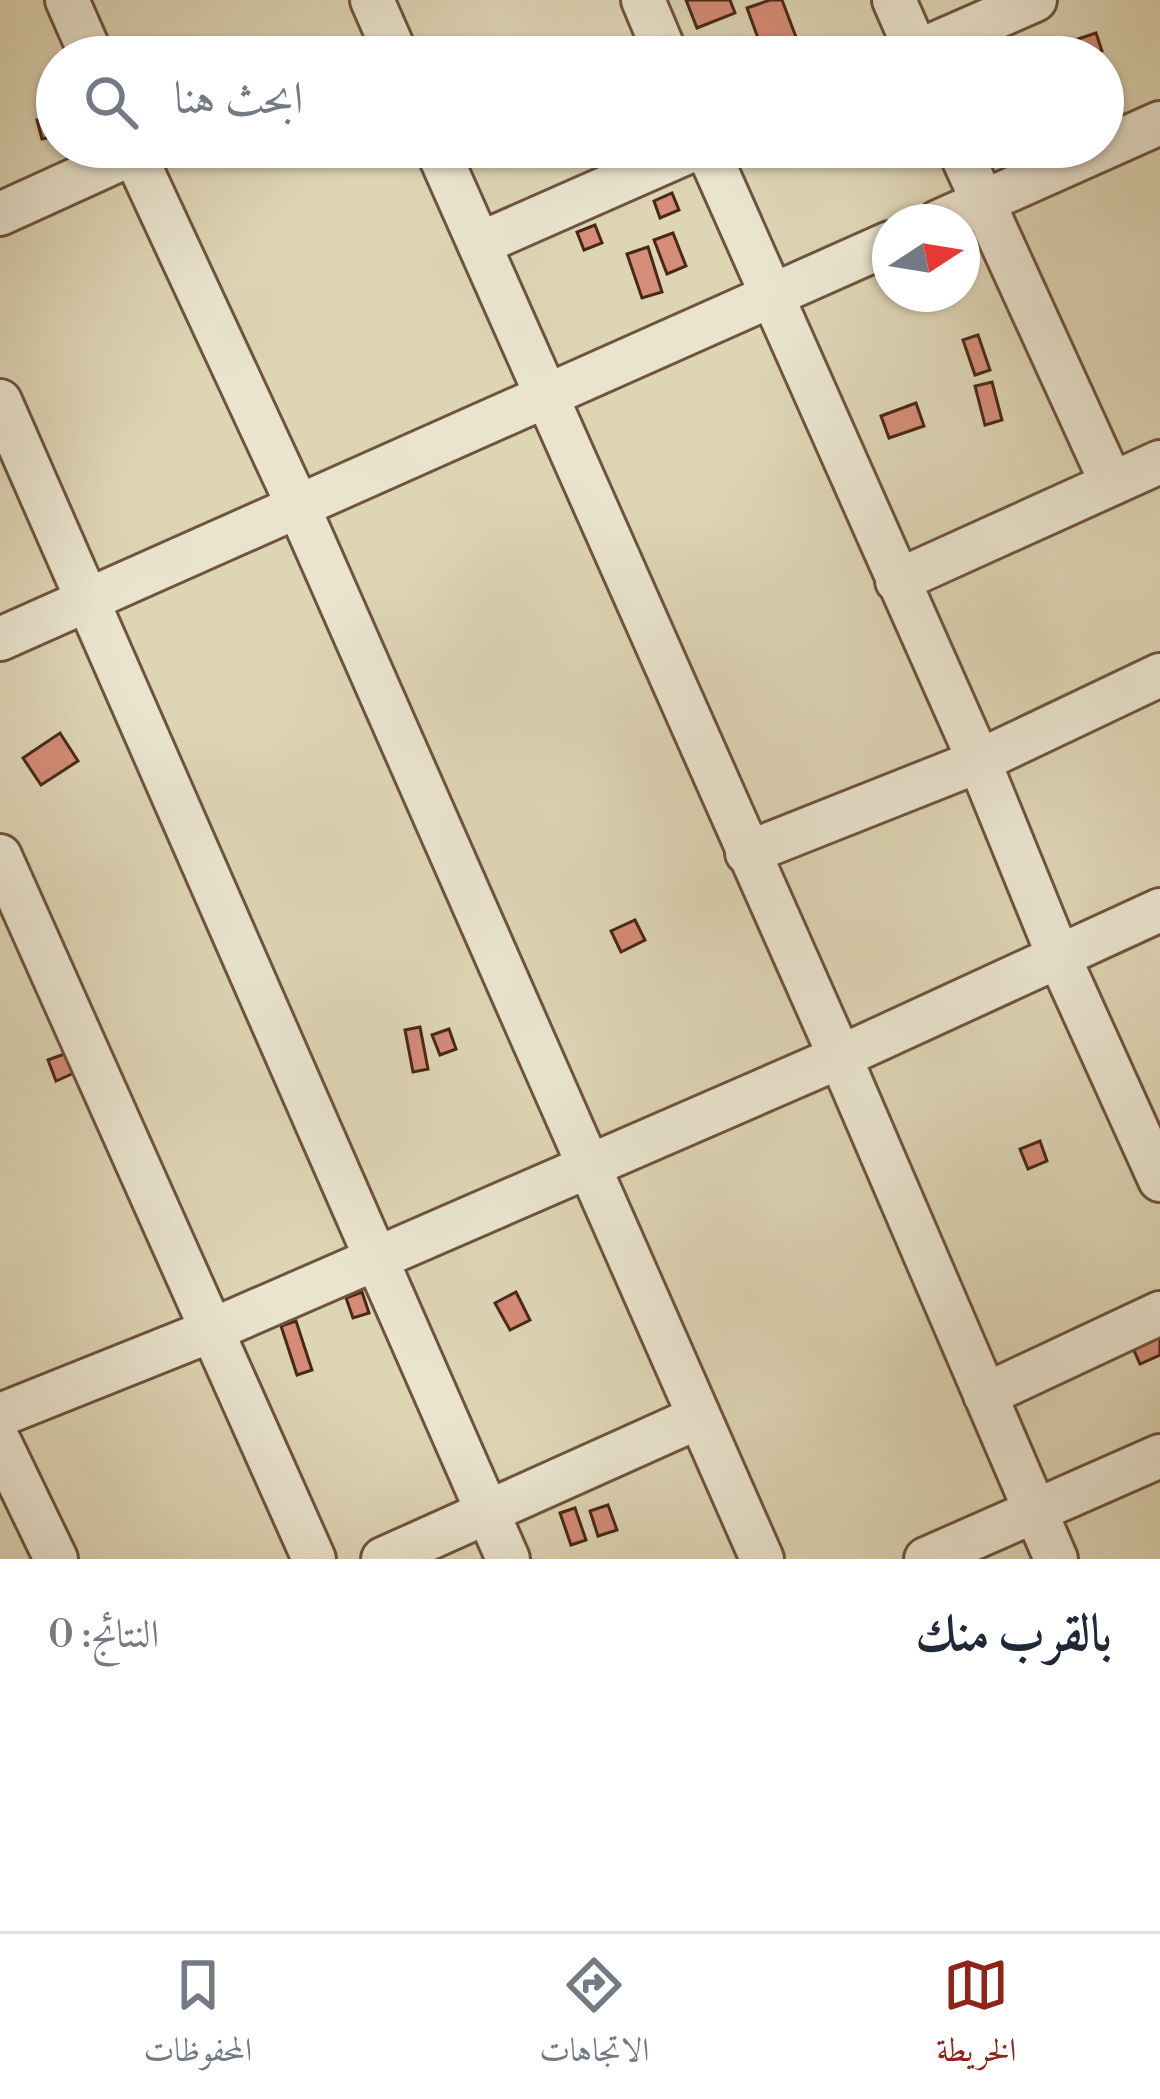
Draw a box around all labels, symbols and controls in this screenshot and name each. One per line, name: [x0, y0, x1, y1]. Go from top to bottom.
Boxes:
search box: [36, 36, 1124, 168]
icon: search: [78, 69, 144, 135]
text: ابحث هنا: [174, 71, 303, 128]
north arrow: [872, 204, 980, 312]
text: بالقرب منك: [915, 1603, 1112, 1667]
text: النتائج: 0: [48, 1611, 159, 1660]
tab: المحفوظات: [143, 1952, 252, 2082]
tab: الاتجاهات: [539, 1952, 649, 2082]
tab: الخريطة: [936, 1952, 1017, 2082]

